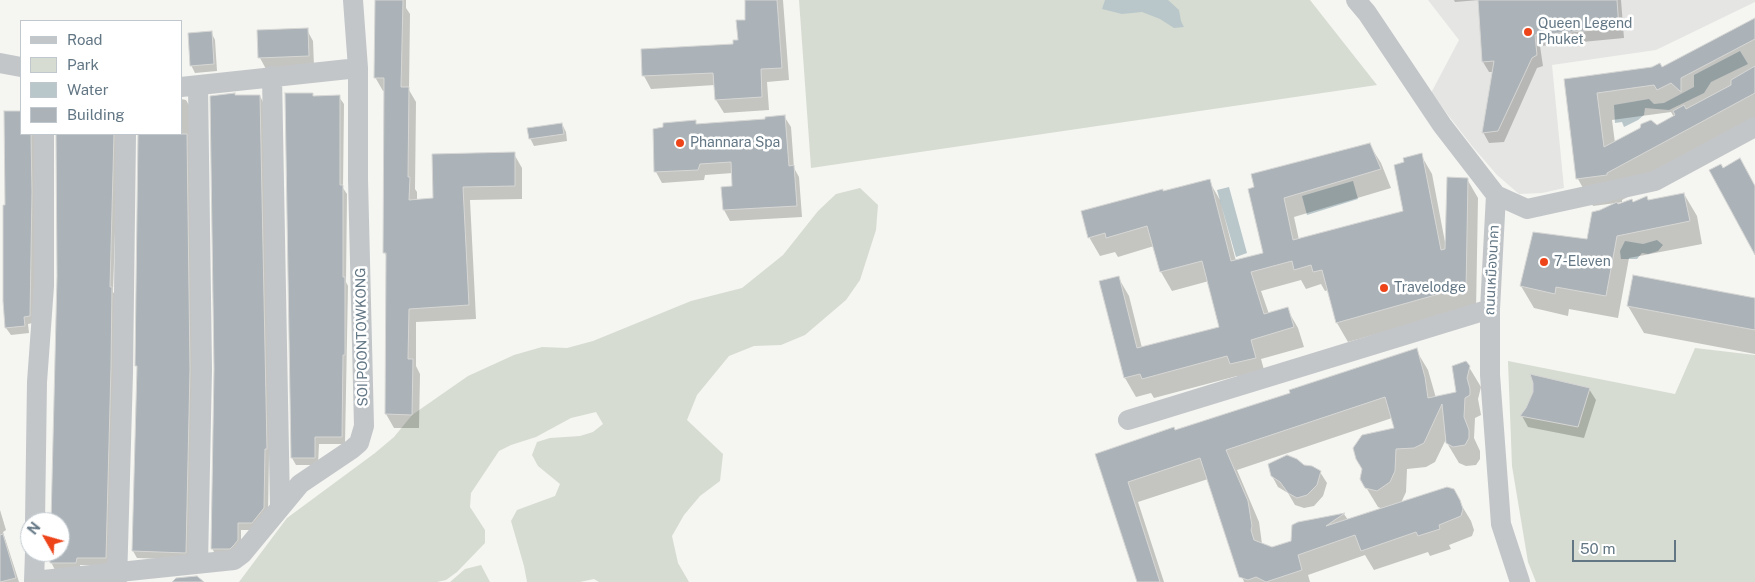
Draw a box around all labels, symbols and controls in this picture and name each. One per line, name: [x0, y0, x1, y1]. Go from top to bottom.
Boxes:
place label: Queen Legend Phuket: [1538, 16, 1632, 48]
legend: [20, 20, 182, 135]
marker: Queen Legend Phuket: [1522, 26, 1534, 38]
text: Road: [67, 31, 103, 48]
text: Park: [67, 56, 99, 73]
text: Water: [67, 81, 109, 98]
text: Building: [67, 106, 125, 123]
place label: Phannara Spa: [690, 135, 780, 151]
marker: Phannara Spa: [674, 137, 686, 149]
street label: ถนนเหมืองนาคา: [1481, 224, 1503, 316]
place label: 7-Eleven: [1554, 254, 1611, 270]
marker: 7-Eleven: [1538, 256, 1550, 268]
street label: SOI POONTOWKONG: [352, 267, 372, 407]
place label: Travelodge: [1394, 280, 1466, 296]
marker: Travelodge: [1378, 282, 1390, 294]
north arrow: [20, 512, 70, 562]
text: N: [24, 519, 44, 538]
scale bar: [1575, 530, 1679, 562]
text: 50 m: [1580, 540, 1615, 557]

